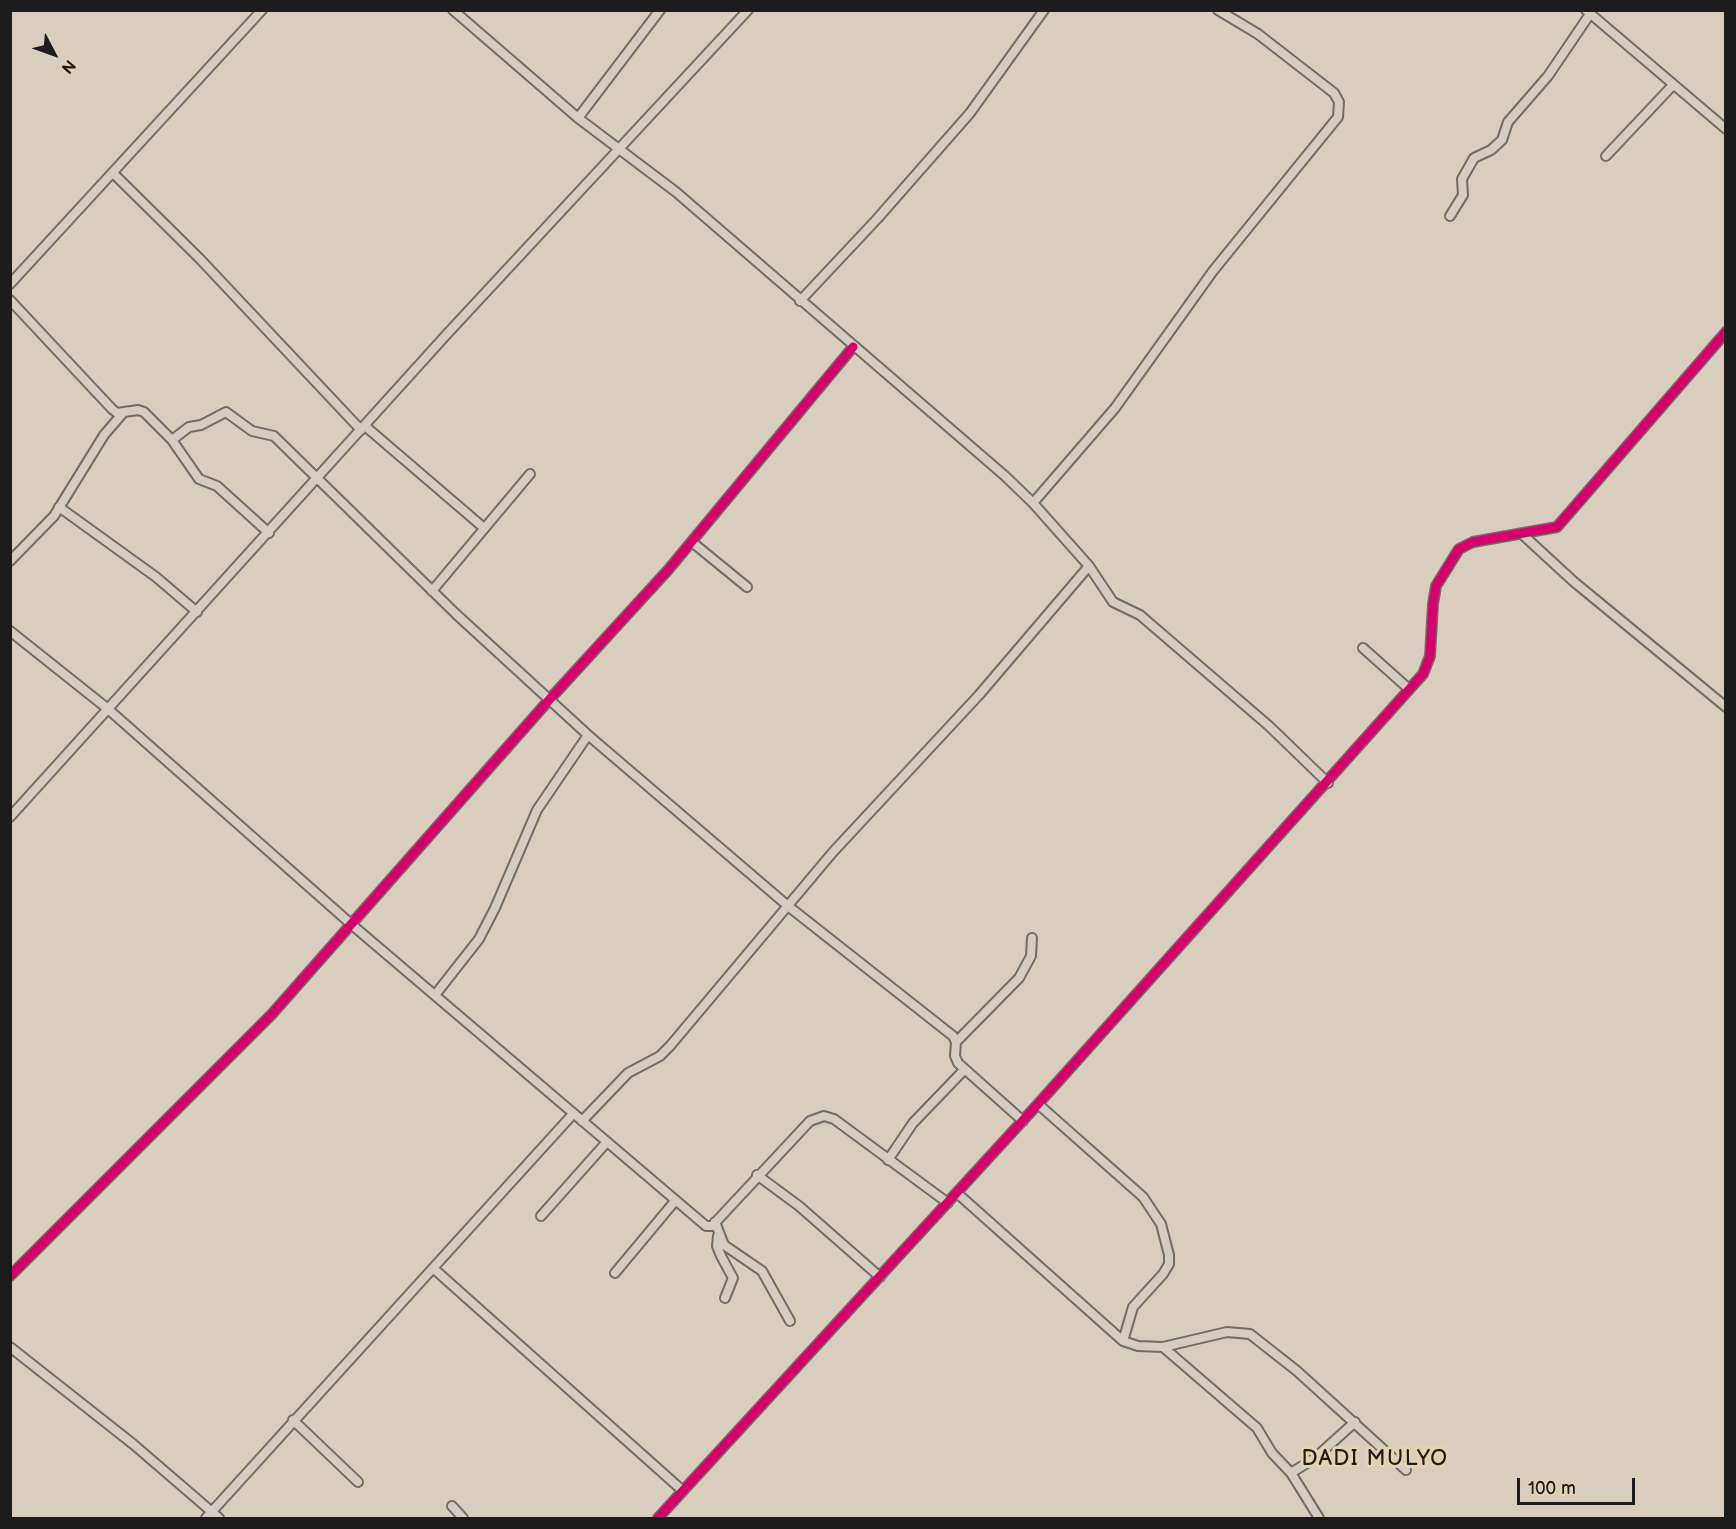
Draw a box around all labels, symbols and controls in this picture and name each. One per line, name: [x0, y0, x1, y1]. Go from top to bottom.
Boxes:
north arrow: [24, 24, 84, 84]
text: N: [57, 55, 79, 77]
district label: DADI MULYO: [1302, 1446, 1448, 1472]
scale bar: [1520, 1466, 1638, 1504]
text: 100 m: [1528, 1478, 1576, 1499]

